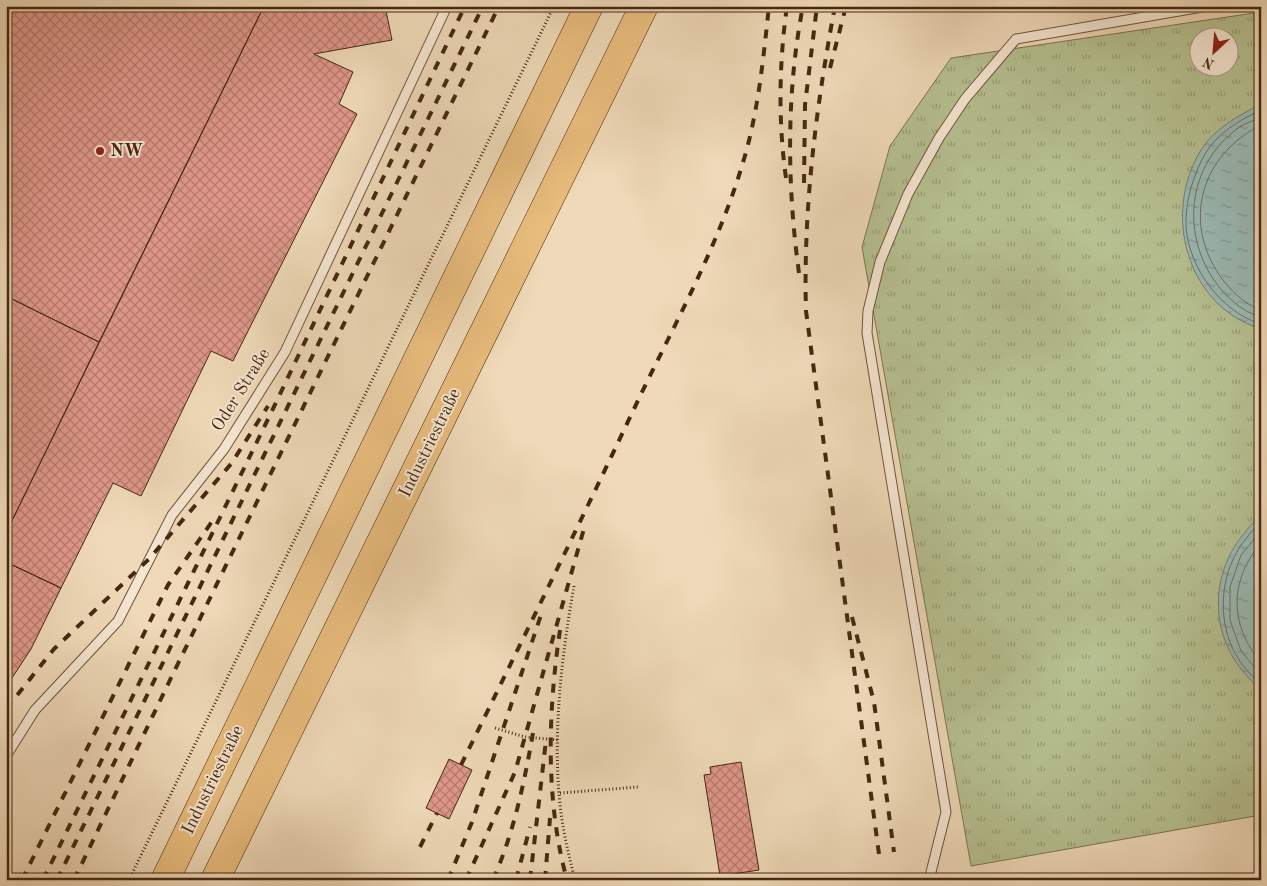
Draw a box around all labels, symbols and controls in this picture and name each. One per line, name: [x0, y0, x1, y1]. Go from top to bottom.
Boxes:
north arrow: [1190, 28, 1240, 78]
text: N: [1201, 54, 1217, 71]
place label: NW: [110, 142, 144, 160]
marker: NW: [94, 145, 106, 157]
street label: Oder Straße: [208, 345, 274, 435]
street label: Industriestraße: [396, 386, 464, 500]
street label: Industriestraße: [179, 723, 247, 837]

